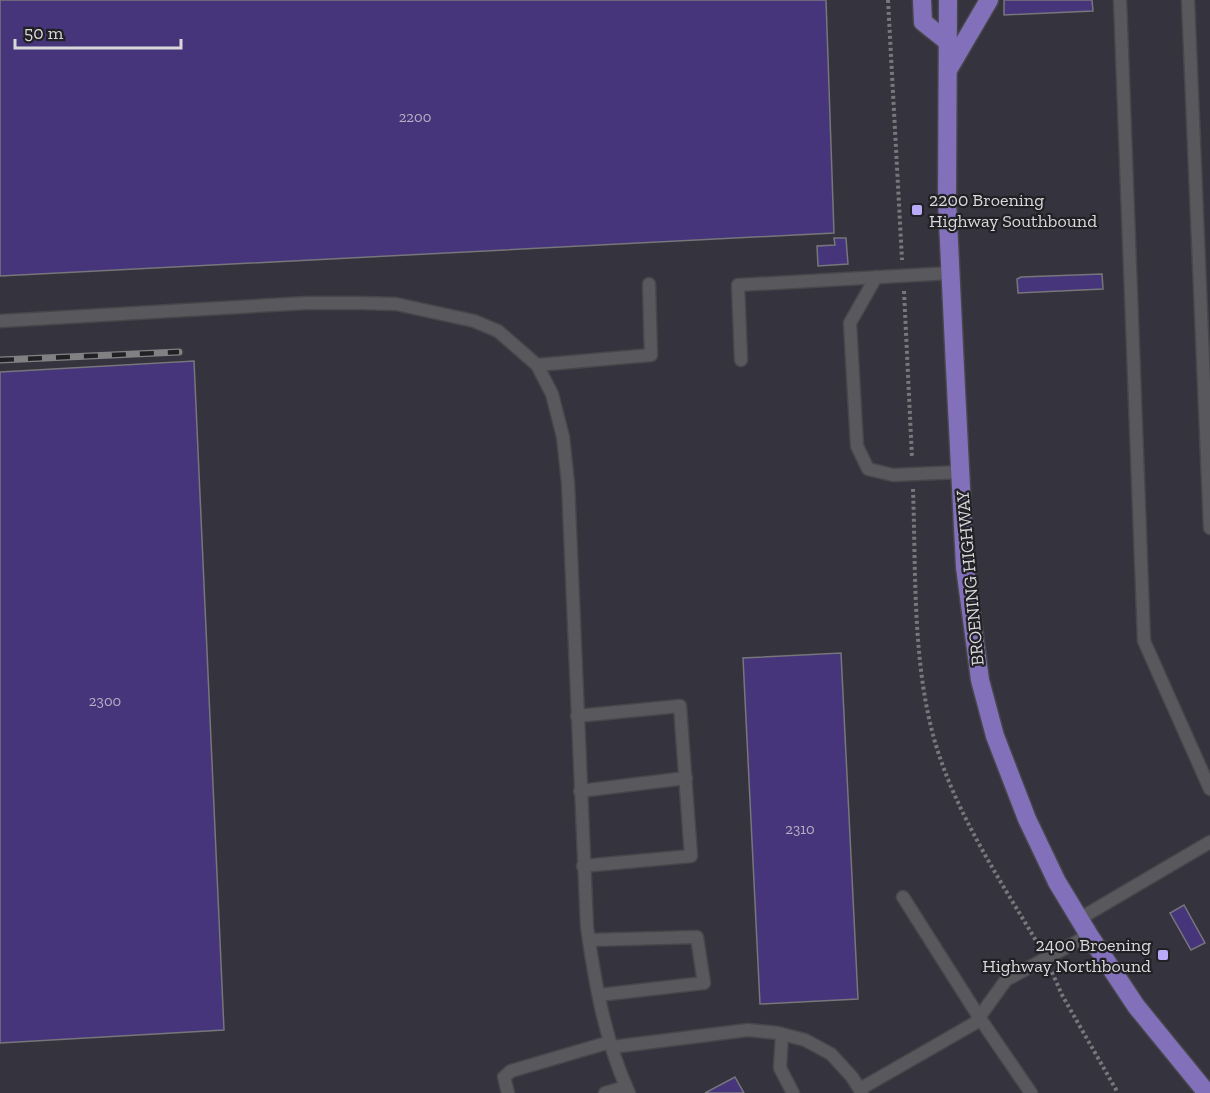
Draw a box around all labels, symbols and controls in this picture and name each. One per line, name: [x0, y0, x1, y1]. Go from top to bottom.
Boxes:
scale bar: [15, 12, 182, 50]
text: 50 m: [24, 22, 64, 44]
house number: 2200: [399, 108, 431, 126]
place label: 2200 Broening Highway Southbound: [929, 189, 1097, 232]
marker: 2200 Broening Highway Southbound: [910, 203, 924, 217]
street label: BROENING HIGHWAY: [951, 489, 989, 667]
house number: 2300: [89, 692, 121, 710]
house number: 2310: [785, 820, 815, 838]
place label: 2400 Broening Highway Northbound: [982, 934, 1151, 977]
marker: 2400 Broening Highway Northbound: [1156, 948, 1170, 962]

